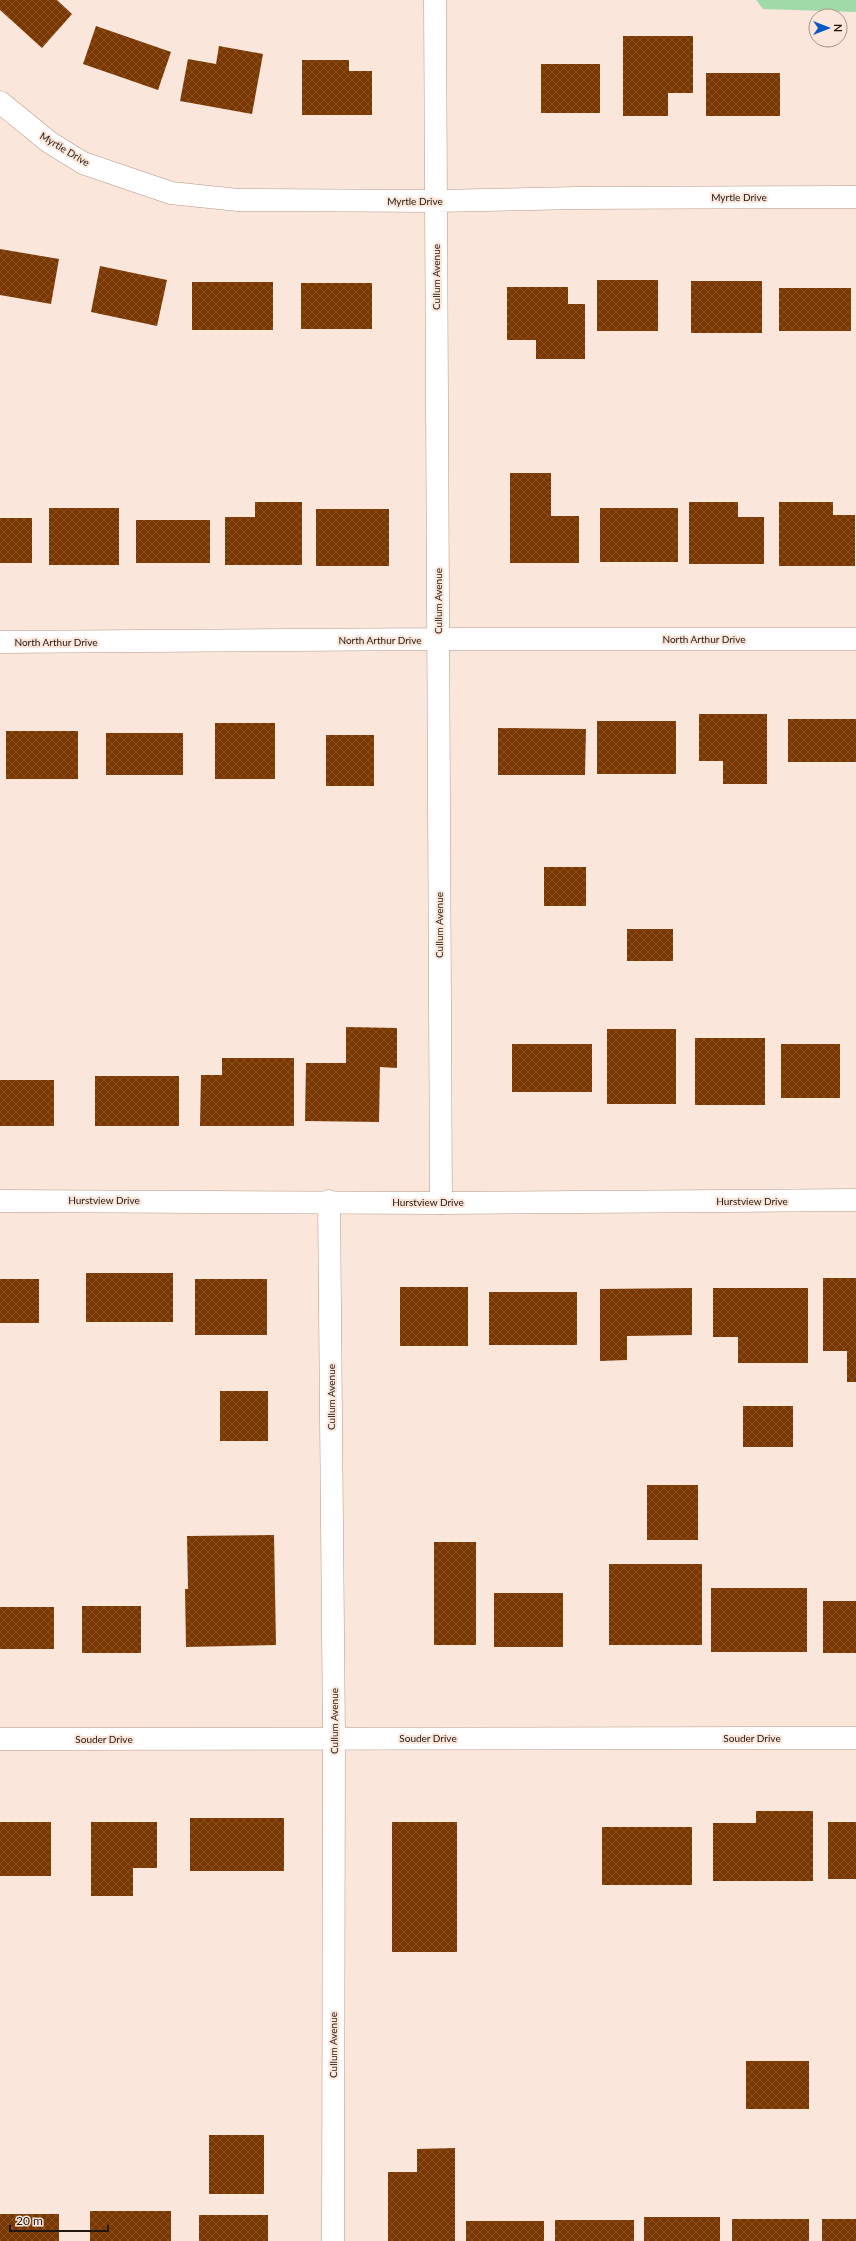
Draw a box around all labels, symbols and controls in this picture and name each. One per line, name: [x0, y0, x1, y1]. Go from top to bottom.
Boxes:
north arrow: [808, 8, 848, 48]
text: N: [832, 24, 845, 32]
street label: Myrtle Drive: [38, 130, 92, 168]
street label: Myrtle Drive: [711, 191, 767, 203]
street label: Myrtle Drive: [387, 195, 443, 207]
street label: Cullum Avenue: [430, 244, 442, 310]
street label: Cullum Avenue: [432, 568, 444, 634]
street label: North Arthur Drive: [662, 633, 746, 645]
street label: North Arthur Drive: [338, 634, 422, 646]
street label: North Arthur Drive: [14, 636, 98, 648]
street label: Cullum Avenue: [433, 892, 445, 958]
street label: Hurstview Drive: [68, 1194, 140, 1206]
street label: Hurstview Drive: [716, 1195, 788, 1207]
street label: Hurstview Drive: [392, 1196, 464, 1208]
street label: Cullum Avenue: [325, 1364, 337, 1430]
street label: Cullum Avenue: [328, 1688, 340, 1754]
street label: Souder Drive: [399, 1732, 457, 1744]
street label: Souder Drive: [723, 1732, 781, 1744]
street label: Souder Drive: [75, 1733, 133, 1745]
street label: Cullum Avenue: [327, 2012, 339, 2078]
scale bar: [10, 2207, 108, 2233]
text: 20 m: [16, 2213, 43, 2228]

